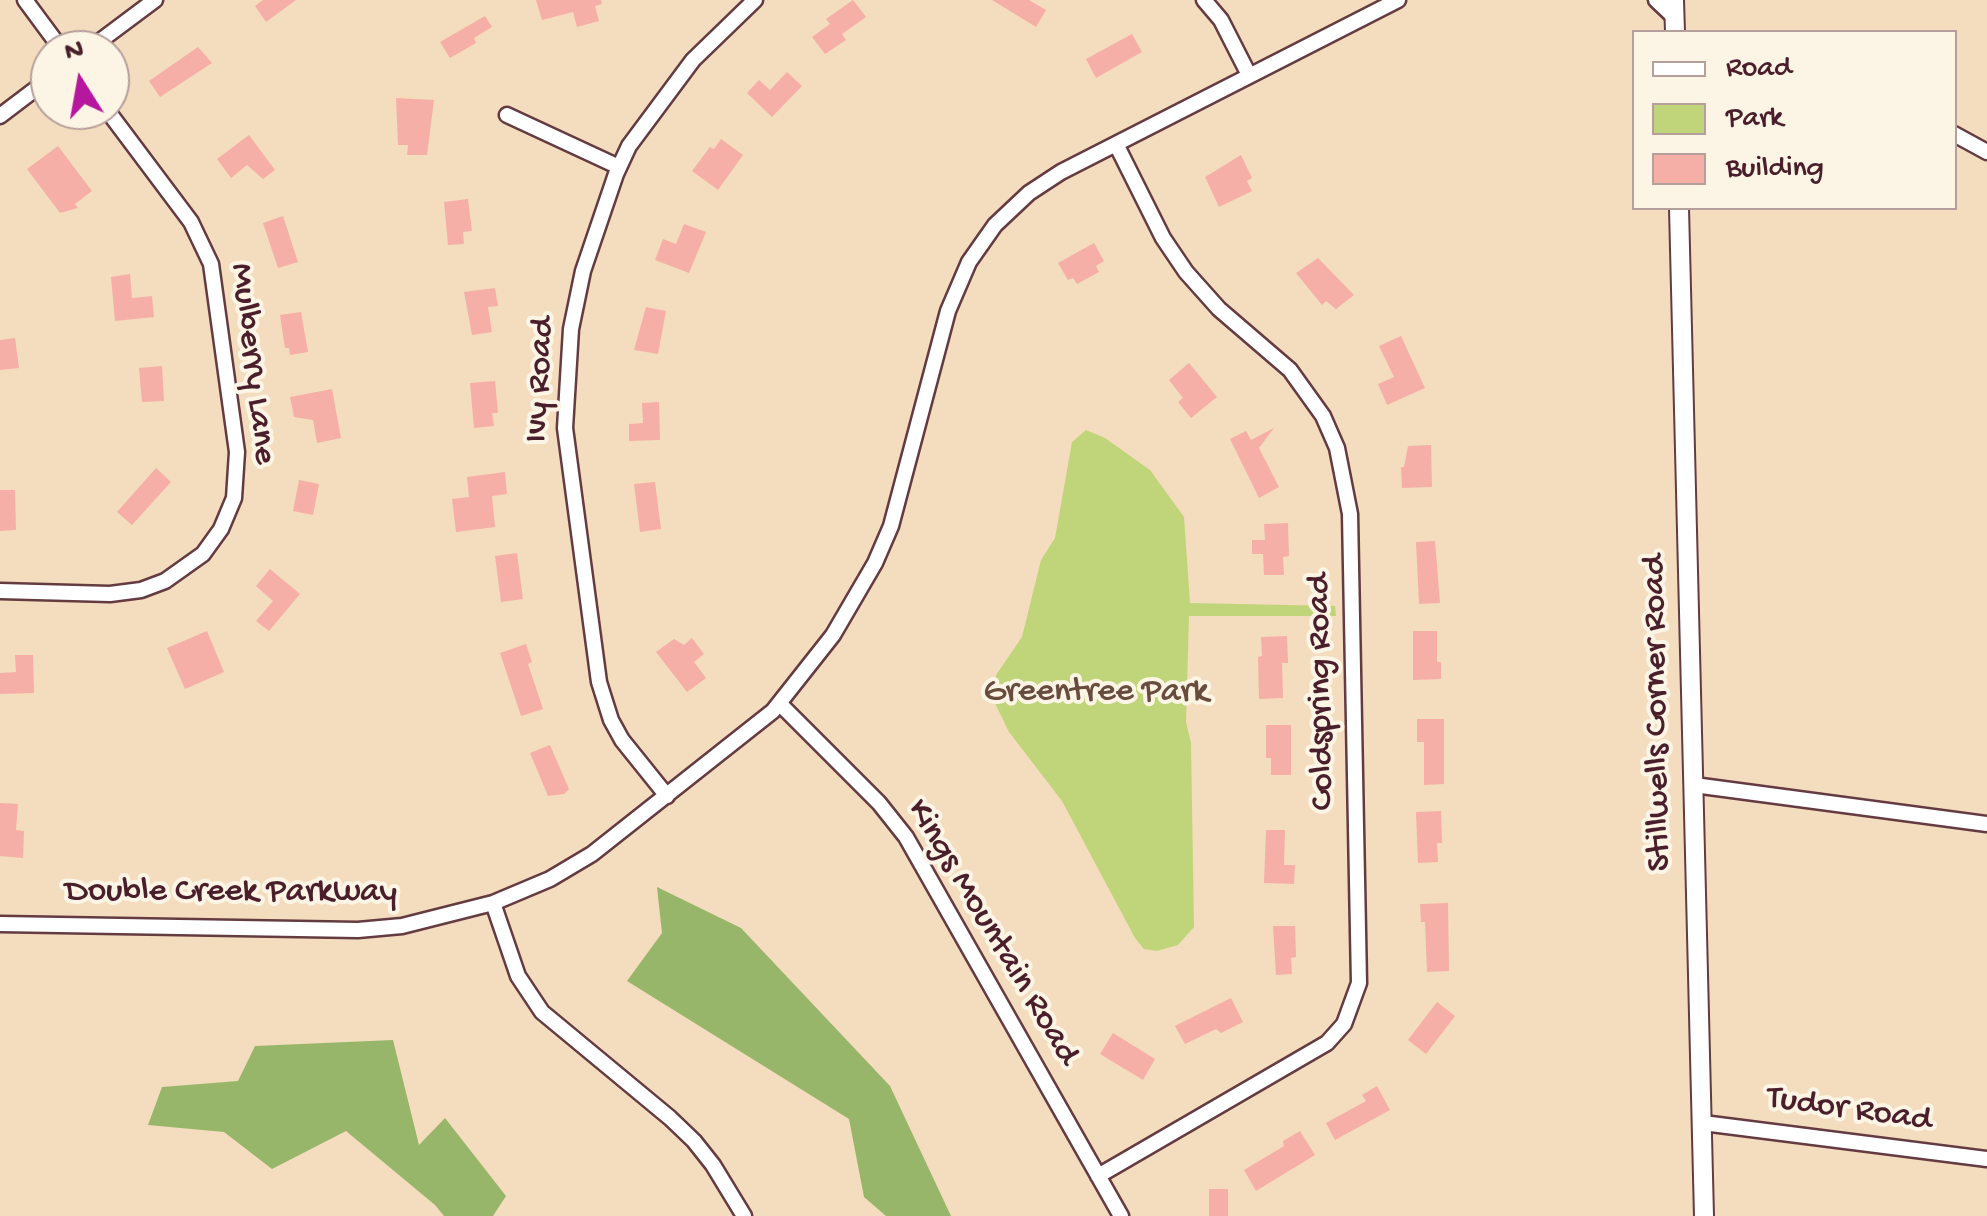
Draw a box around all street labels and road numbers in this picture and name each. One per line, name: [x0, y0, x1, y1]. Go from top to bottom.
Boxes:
street label: Mulberry Lane: [218, 261, 284, 467]
street label: Ivy Road: [518, 316, 566, 444]
street label: Stillwells Corner Road: [1635, 554, 1683, 872]
street label: Coldspring Road: [1300, 573, 1346, 811]
street label: Kings Mountain Road: [895, 792, 1087, 1074]
street label: Double Creek Parkway: [65, 873, 397, 915]
street label: Tudor Road: [1764, 1079, 1934, 1143]

